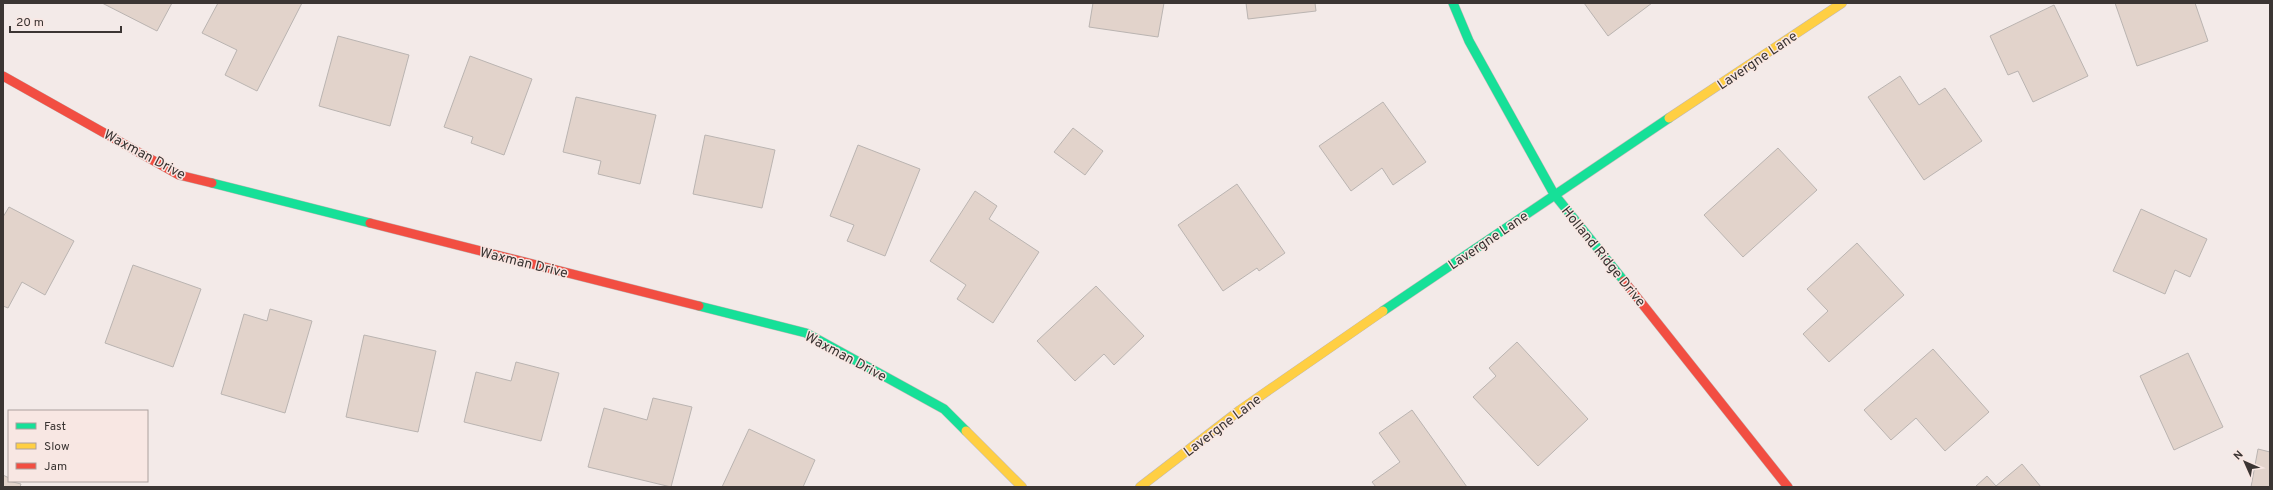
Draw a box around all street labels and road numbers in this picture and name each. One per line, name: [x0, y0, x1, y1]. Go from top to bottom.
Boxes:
street label: Lavergne Lane: [1715, 28, 1801, 94]
street label: Waxman Drive: [101, 127, 188, 184]
street label: Holland Ridge Drive: [1557, 203, 1649, 311]
street label: Lavergne Lane: [1446, 208, 1532, 274]
street label: Waxman Drive: [478, 244, 569, 283]
street label: Waxman Drive: [802, 329, 889, 386]
street label: Lavergne Lane: [1181, 391, 1265, 461]

